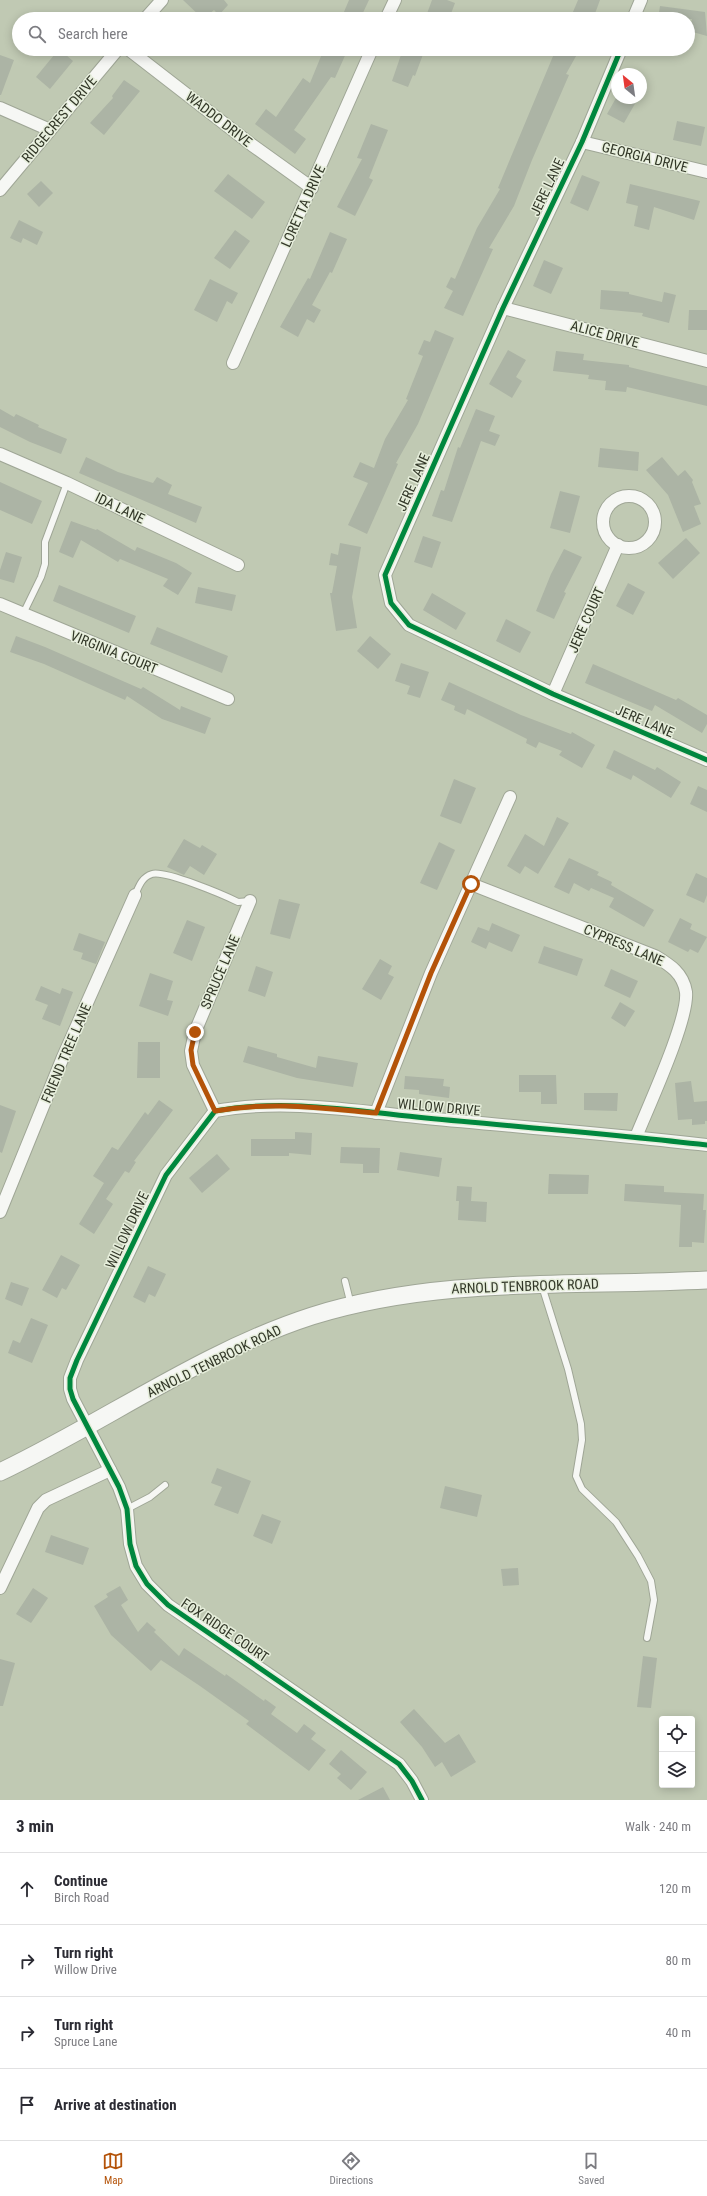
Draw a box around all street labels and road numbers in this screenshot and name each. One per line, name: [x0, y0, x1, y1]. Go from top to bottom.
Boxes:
street label: RIDGECREST DRIVE: [18, 73, 100, 165]
street label: WADDO DRIVE: [183, 88, 255, 150]
street label: GEORGIA DRIVE: [600, 139, 690, 175]
street label: JERE LANE: [527, 156, 567, 218]
street label: LORETTA DRIVE: [278, 162, 328, 250]
street label: ALICE DRIVE: [569, 317, 641, 351]
street label: JERE LANE: [393, 450, 433, 513]
street label: IDA LANE: [93, 489, 147, 527]
street label: JERE COURT: [565, 585, 607, 655]
street label: VIRGINIA COURT: [68, 627, 160, 677]
street label: JERE LANE: [613, 702, 677, 740]
street label: CYPRESS LANE: [581, 921, 667, 969]
street label: SPRUCE LANE: [197, 933, 243, 1011]
street label: FRIEND TREE LANE: [38, 1001, 94, 1105]
street label: WILLOW DRIVE: [397, 1095, 481, 1119]
street label: WILLOW DRIVE: [102, 1189, 152, 1271]
street label: ARNOLD TENBROOK ROAD: [451, 1275, 599, 1297]
street label: ARNOLD TENBROOK ROAD: [144, 1321, 284, 1401]
street label: FOX RIDGE COURT: [178, 1595, 272, 1665]

